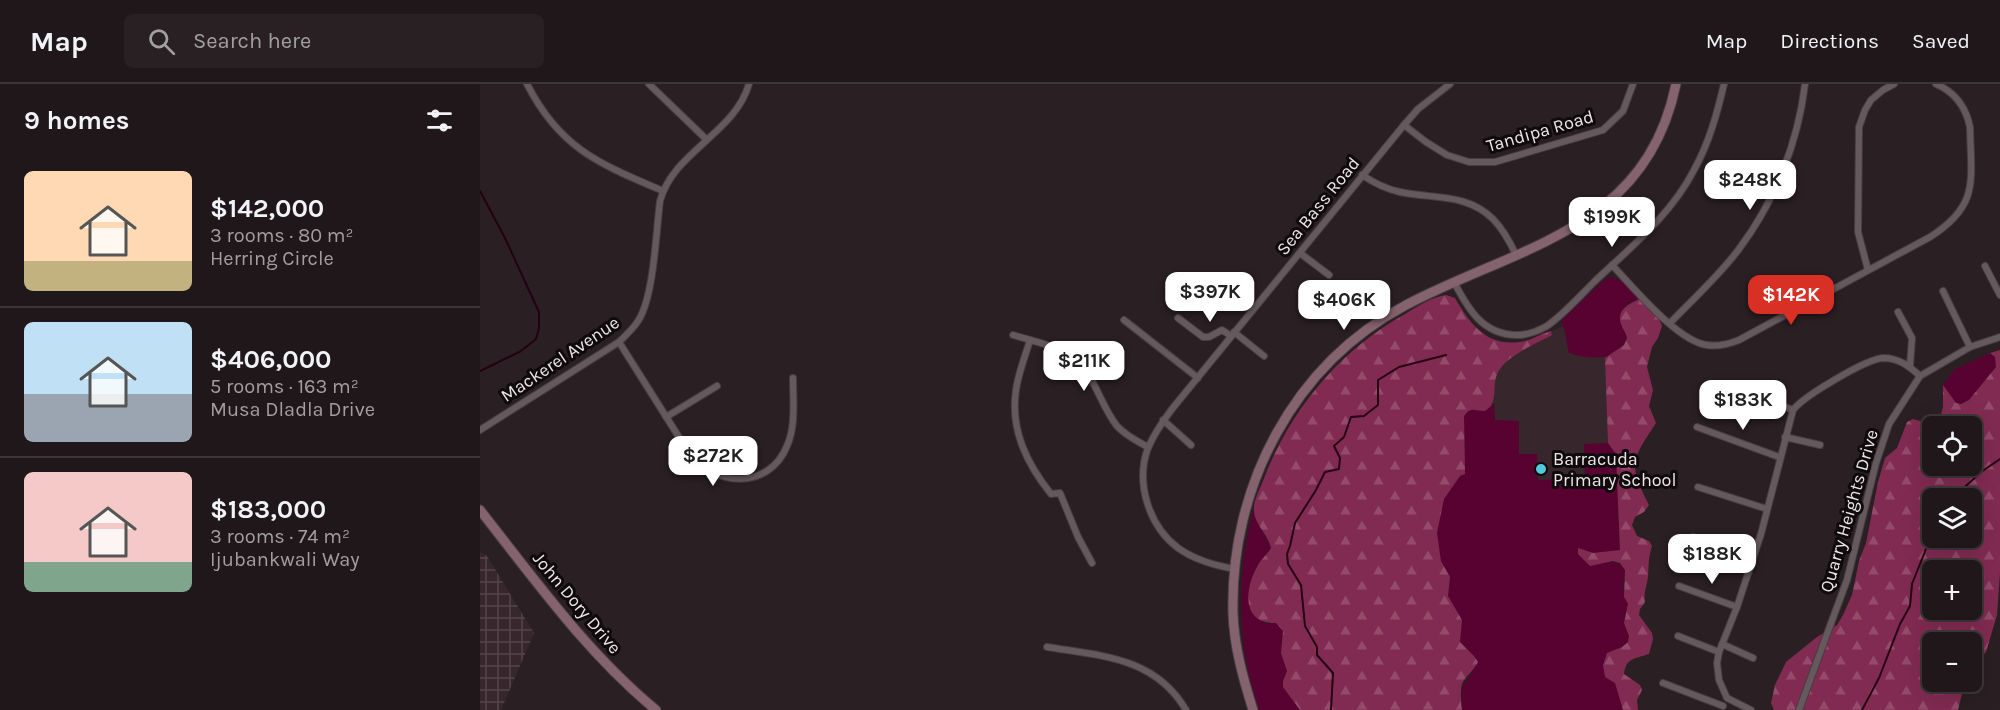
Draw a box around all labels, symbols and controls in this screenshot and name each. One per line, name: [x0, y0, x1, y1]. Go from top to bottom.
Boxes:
search box: [124, 14, 544, 68]
text: Map: [30, 25, 88, 58]
icon: search: [145, 25, 178, 58]
text: Search here: [193, 28, 311, 54]
text: Map: [1706, 29, 1747, 53]
text: Directions: [1780, 29, 1879, 53]
text: Saved: [1912, 29, 1970, 53]
icon: filters: [423, 104, 456, 137]
text: 9 homes: [24, 105, 130, 136]
street label: Tandipa Road: [1484, 105, 1596, 157]
street label: Sea Bass Road: [1272, 152, 1364, 260]
pin: $248K: [1708, 160, 1792, 211]
text: $248K: [1718, 168, 1782, 191]
text: $142,000: [210, 193, 324, 224]
icon: home: [72, 195, 144, 267]
pin: $199K: [1570, 197, 1654, 248]
text: $199K: [1583, 205, 1641, 228]
text: 3 rooms · 80 m²: [210, 224, 354, 247]
text: Herring Circle: [210, 247, 334, 270]
pin: $397K: [1168, 272, 1252, 323]
pin: $142K: [1749, 275, 1833, 326]
text: $397K: [1179, 280, 1241, 303]
pin: $406K: [1302, 280, 1386, 331]
text: $142K: [1762, 283, 1820, 306]
text: $406K: [1312, 288, 1376, 311]
street label: Mackerel Avenue: [497, 311, 623, 407]
pin: $211K: [1042, 341, 1126, 392]
text: $406,000: [210, 344, 332, 375]
icon: home: [72, 346, 144, 418]
text: $211K: [1057, 349, 1111, 372]
text: 5 rooms · 163 m²: [210, 375, 359, 398]
pin: $183K: [1701, 380, 1785, 431]
text: $183K: [1713, 388, 1773, 411]
text: Musa Dladla Drive: [210, 398, 375, 421]
map controls: [1922, 416, 1982, 692]
button: locate: [1922, 416, 1982, 476]
street label: Quarry Heights Drive: [1815, 427, 1883, 595]
pin: $272K: [671, 436, 755, 487]
text: $272K: [682, 444, 744, 467]
place label: Barracuda Primary School: [1553, 448, 1677, 491]
marker: Barracuda Primary School: [1534, 462, 1548, 476]
button: layers: [1922, 488, 1982, 548]
text: $183,000: [210, 494, 326, 525]
icon: home: [72, 496, 144, 568]
text: 3 rooms · 74 m²: [210, 525, 350, 548]
pin: $188K: [1670, 534, 1754, 585]
text: $188K: [1682, 542, 1742, 565]
text: Ijubankwali Way: [210, 548, 360, 571]
street label: John Dory Drive: [528, 548, 626, 658]
button: +: [1922, 560, 1982, 620]
button: −: [1922, 632, 1982, 692]

